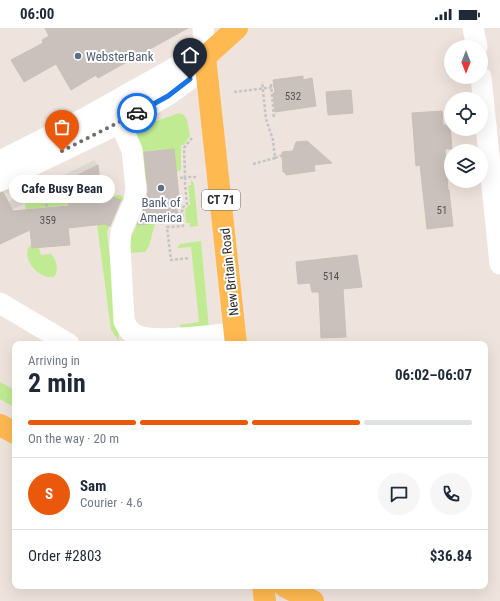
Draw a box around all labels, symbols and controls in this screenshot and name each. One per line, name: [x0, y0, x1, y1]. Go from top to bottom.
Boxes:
text: 06:00: [20, 5, 54, 23]
pin: [173, 38, 207, 79]
north arrow: [444, 40, 488, 84]
map controls: [444, 40, 488, 188]
icon: home: [179, 44, 201, 66]
place label: WebsterBank: [86, 49, 154, 64]
marker: WebsterBank: [73, 51, 83, 61]
house number: 532: [285, 90, 301, 103]
button: locate: [444, 92, 488, 136]
courier: [117, 93, 157, 133]
icon: car: [126, 102, 148, 124]
pin: [45, 110, 79, 151]
icon: bag: [51, 116, 73, 138]
button: layers: [444, 144, 488, 188]
callout: Cafe Busy Bean: [9, 175, 115, 203]
text: Cafe Busy Bean: [21, 181, 103, 196]
marker: Bank of America: [156, 183, 166, 193]
road number: CT 71: [202, 190, 240, 210]
place label: Bank of America: [140, 195, 182, 225]
house number: 51: [437, 204, 447, 217]
house number: 359: [40, 214, 56, 227]
street label: New Britain Road: [217, 227, 242, 317]
house number: 514: [323, 270, 340, 283]
text: Arriving in: [28, 353, 80, 368]
text: 06:02–06:07: [395, 366, 472, 384]
text: 2 min: [28, 368, 86, 398]
text: On the way · 20 m: [28, 431, 119, 446]
button: chat: [378, 473, 420, 515]
button: phone: [430, 473, 472, 515]
text: Sam: [80, 477, 106, 495]
text: S: [45, 485, 53, 503]
text: Courier · 4.6: [80, 495, 143, 510]
text: Order #2803: [28, 547, 102, 565]
text: $36.84: [430, 547, 472, 565]

